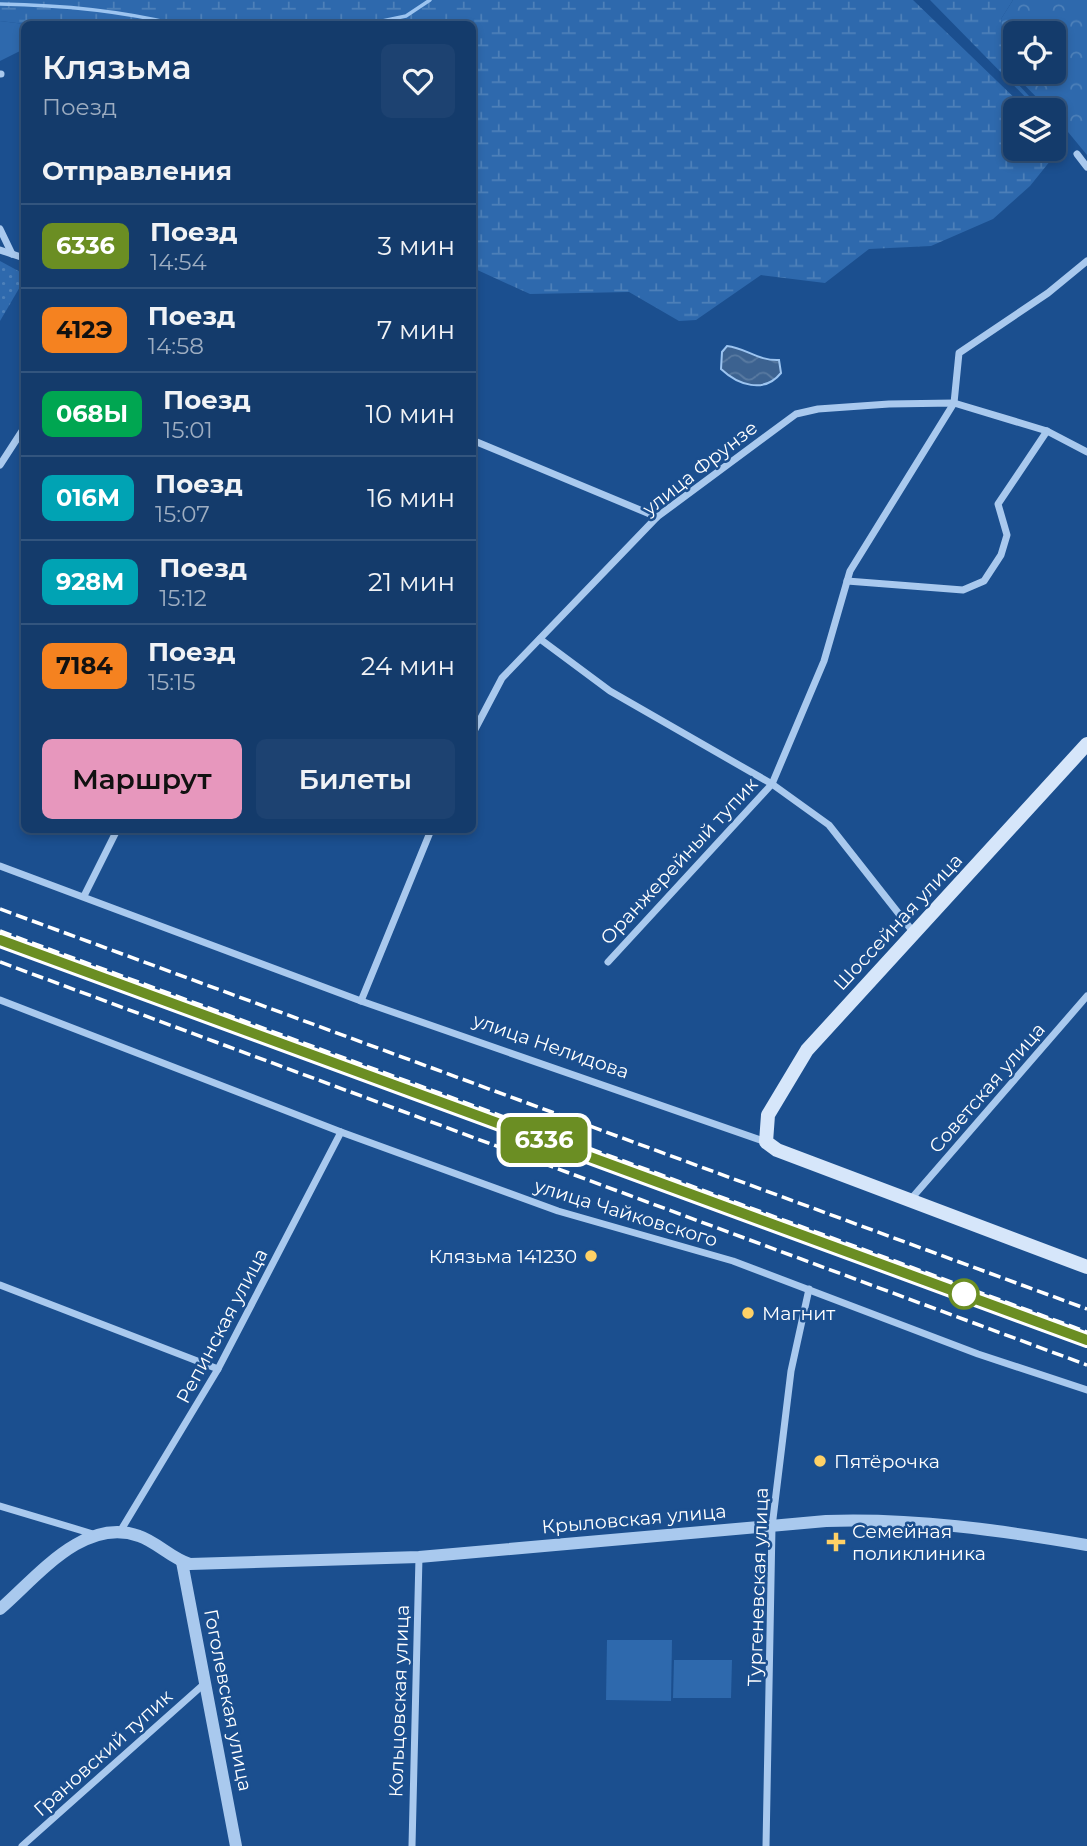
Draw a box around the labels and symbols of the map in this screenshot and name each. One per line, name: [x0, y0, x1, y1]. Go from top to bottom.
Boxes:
street label: улица Фрунзе: [637, 416, 762, 521]
street label: Оранжерейный тупик: [595, 773, 763, 949]
street label: Шоссейная улица: [829, 849, 967, 995]
street label: улица Нелидова: [469, 1008, 632, 1084]
street label: Советская улица: [924, 1018, 1050, 1158]
line badge: 6336: [495, 1117, 593, 1163]
street label: улица Чайковского: [531, 1174, 720, 1252]
street label: Репинская улица: [171, 1245, 273, 1407]
place label: Клязьма 141230: [429, 1245, 577, 1268]
marker: Клязьма 141230: [583, 1248, 599, 1264]
unlabelled marker: [949, 1279, 979, 1309]
place label: Магнит: [762, 1302, 835, 1325]
marker: Магнит: [740, 1305, 756, 1321]
place label: Пятёрочка: [834, 1450, 940, 1473]
marker: Пятёрочка: [812, 1453, 828, 1469]
street label: Тургеневская улица: [743, 1487, 773, 1687]
street label: Крыловская улица: [541, 1499, 727, 1539]
place label: Семейная поликлиника: [852, 1520, 986, 1565]
marker: Семейная поликлиника: [826, 1532, 846, 1552]
street label: Кольцовская улица: [384, 1604, 414, 1798]
street label: Гоголевская улица: [199, 1607, 257, 1793]
street label: Грановский тупик: [29, 1685, 177, 1821]

